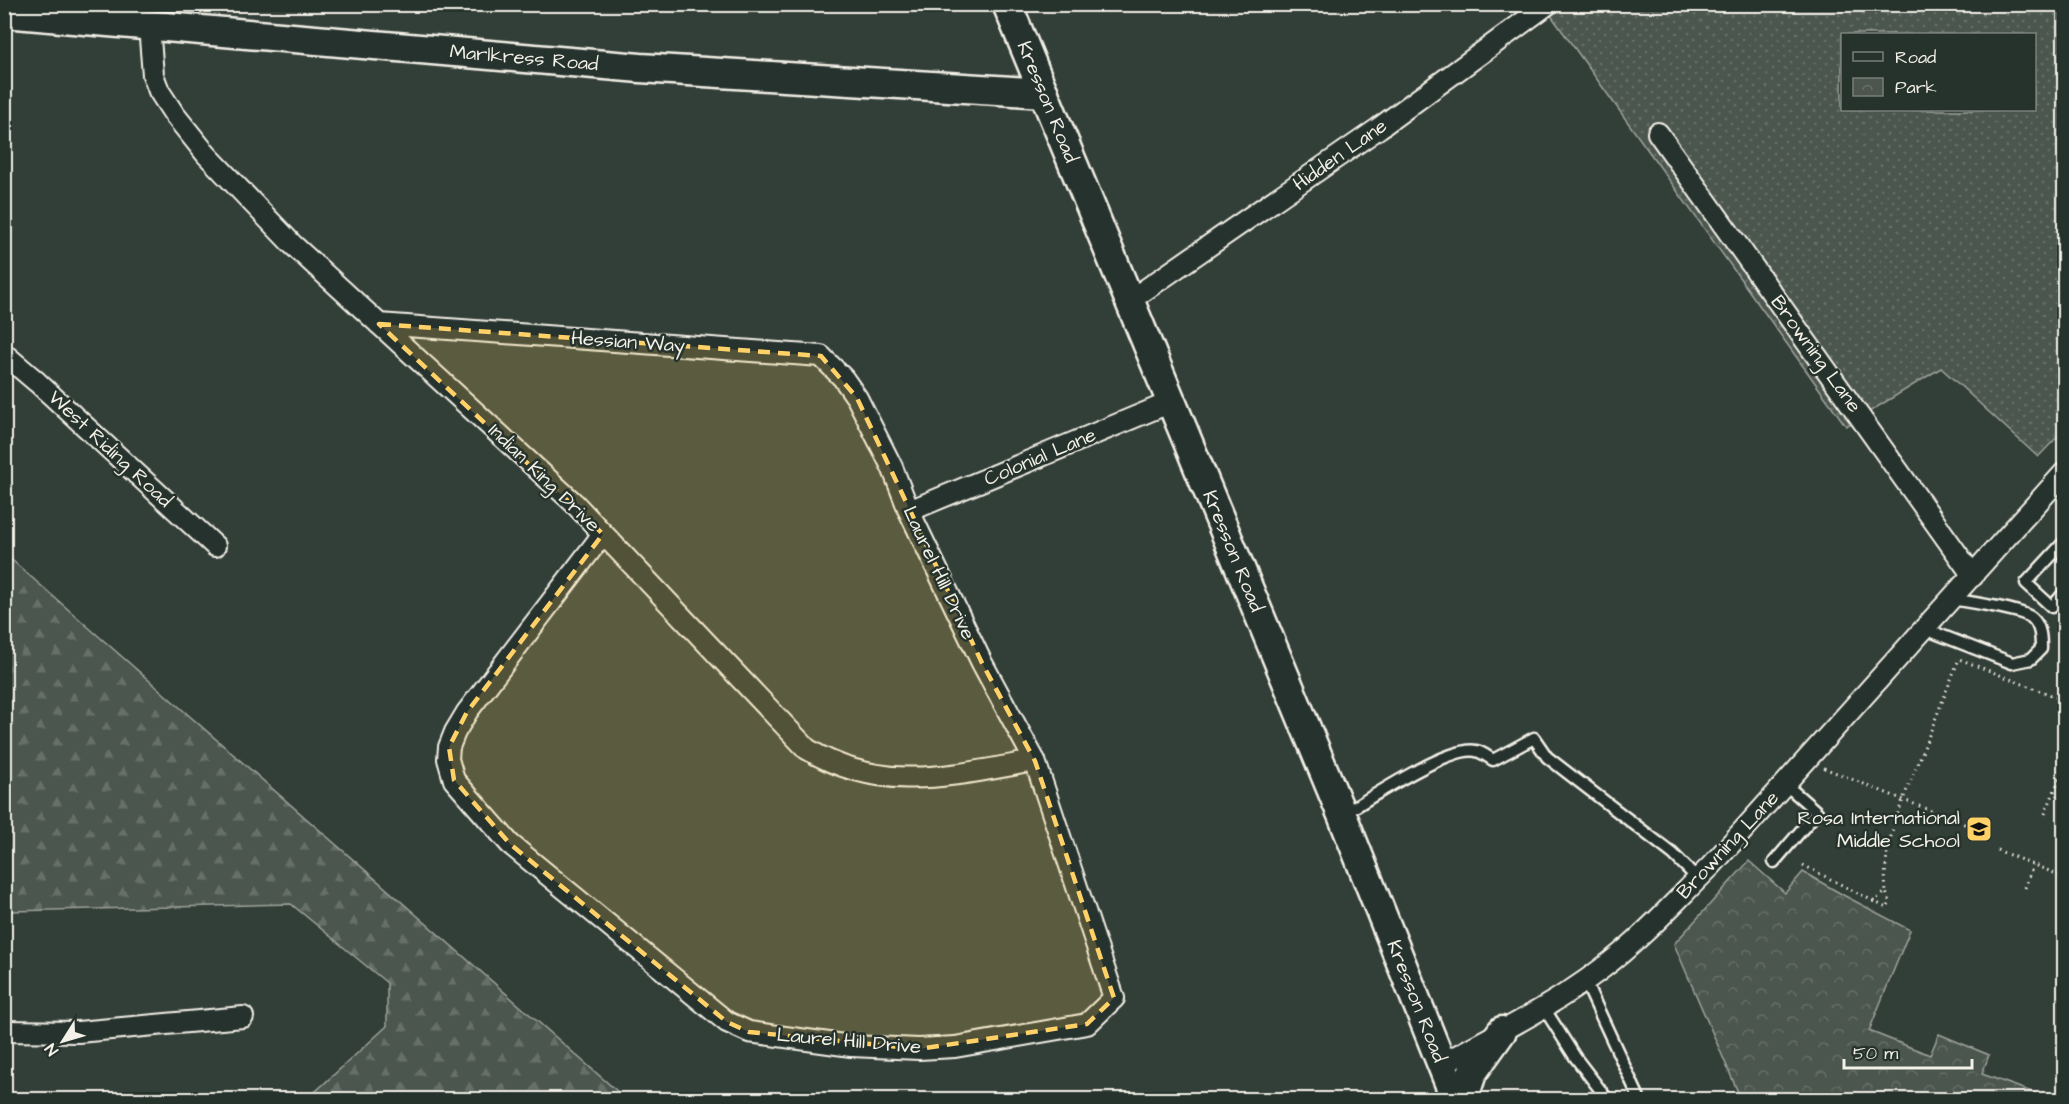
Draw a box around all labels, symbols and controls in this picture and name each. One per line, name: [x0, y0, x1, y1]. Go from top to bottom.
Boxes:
legend: [1841, 33, 2036, 111]
street label: Kresson Road: [1010, 37, 1085, 167]
street label: Marlkress Road: [449, 38, 600, 78]
text: Road: [1895, 45, 1936, 70]
text: Park: [1895, 75, 1937, 100]
street label: Hidden Lane: [1287, 112, 1393, 198]
street label: Browning Lane: [1763, 290, 1868, 419]
street label: Hessian Way: [570, 324, 686, 361]
street label: West Riding Road: [41, 384, 178, 515]
street label: Indian King Drive: [481, 417, 606, 540]
street label: Colonial Lane: [980, 421, 1100, 493]
street label: Kresson Road: [1195, 486, 1271, 616]
street label: Laurel Hill Drive: [896, 501, 982, 645]
street label: Browning Lane: [1670, 785, 1786, 906]
place label: Rosa International Middle School: [1797, 804, 1960, 855]
school or university icon: Rosa International Middle School: [1964, 814, 1994, 844]
street label: Kresson Road: [1379, 936, 1453, 1066]
north arrow: [33, 1011, 93, 1071]
street label: Laurel Hill Drive: [776, 1021, 923, 1061]
scale bar: [1844, 1032, 1972, 1070]
text: N: [40, 1039, 64, 1060]
text: 50 m: [1853, 1041, 1898, 1066]

